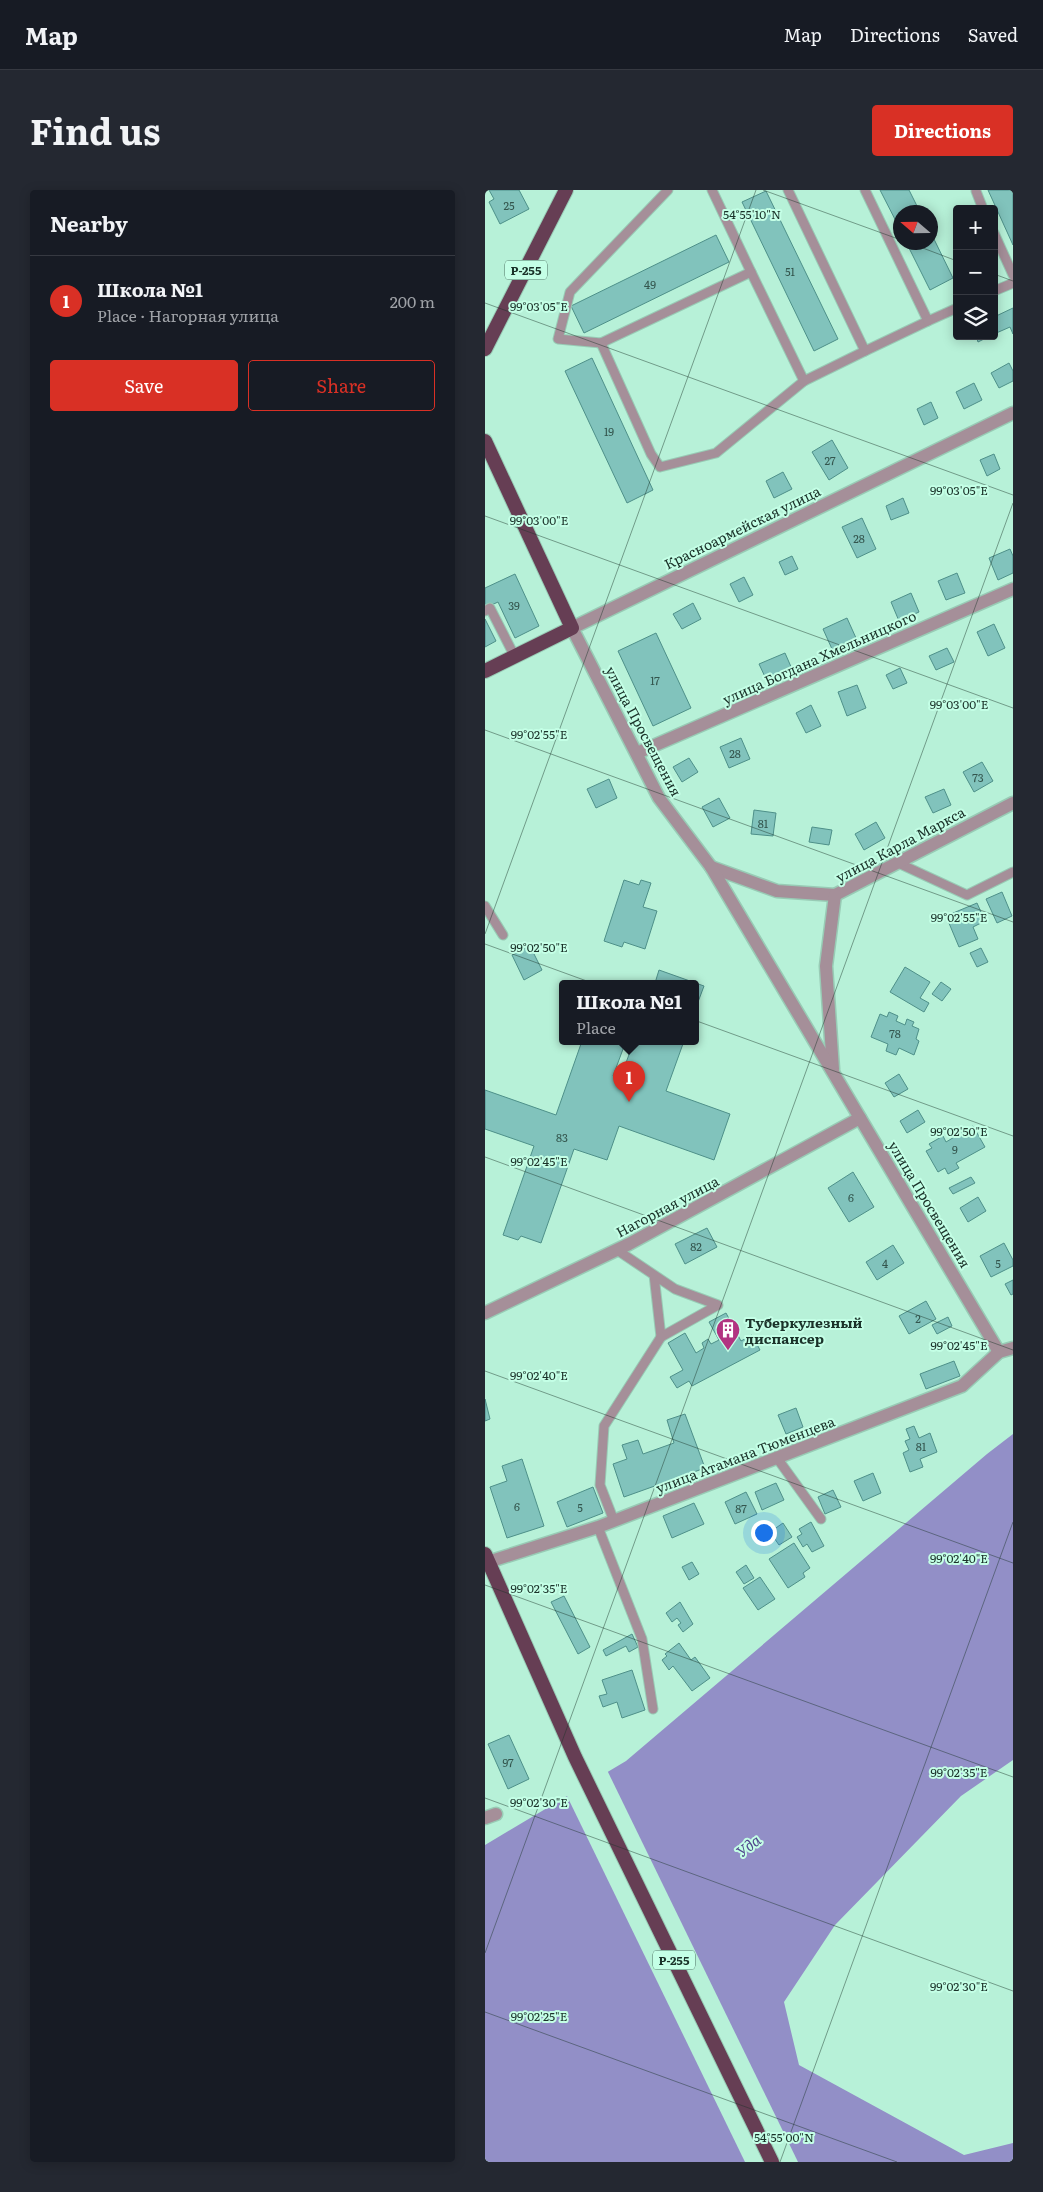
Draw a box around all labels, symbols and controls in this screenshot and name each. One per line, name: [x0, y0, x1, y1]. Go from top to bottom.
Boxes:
text: Map: [25, 17, 78, 52]
text: Map: [784, 21, 822, 48]
text: Directions: [850, 21, 940, 48]
text: Saved: [968, 21, 1018, 48]
text: Find us: [30, 104, 160, 156]
button: Directions: [872, 105, 1013, 156]
house number: 25: [503, 197, 515, 213]
text: 54°55'10"N: [723, 205, 781, 223]
north arrow: [893, 205, 938, 250]
map controls: [953, 205, 998, 340]
button: +: [953, 205, 998, 250]
text: Nearby: [50, 207, 128, 238]
button: −: [953, 250, 998, 295]
road number: Р-255: [505, 260, 547, 280]
house number: 51: [785, 263, 796, 279]
text: Школа №1: [97, 275, 203, 303]
house number: 49: [644, 276, 656, 292]
text: 1: [63, 289, 69, 313]
text: 200 m: [390, 289, 435, 313]
button: layers: [953, 295, 998, 340]
text: 99°03'05"E: [510, 297, 568, 315]
text: Place · Нагорная улица: [97, 303, 279, 327]
button: Save: [50, 360, 238, 411]
button: Share: [248, 360, 435, 411]
house number: 19: [604, 423, 614, 439]
house number: 27: [824, 452, 836, 468]
street label: Красноармейская улица: [660, 480, 824, 574]
text: 99°03'05"E: [930, 481, 988, 499]
text: 99°03'00"E: [510, 511, 569, 529]
house number: 28: [853, 530, 865, 546]
house number: 39: [508, 597, 520, 613]
street label: улица Богдана Хмельницкого: [719, 605, 919, 709]
street label: улица Просвещения: [601, 662, 687, 800]
house number: 17: [650, 672, 660, 688]
text: 99°03'00"E: [930, 695, 989, 713]
text: 99°02'55"E: [511, 725, 568, 743]
house number: 28: [729, 745, 741, 761]
house number: 73: [972, 769, 984, 785]
street label: улица Карла Маркса: [832, 801, 969, 887]
house number: 81: [758, 815, 769, 831]
text: 99°02'55"E: [931, 908, 988, 926]
text: 99°02'50"E: [510, 938, 568, 956]
popup: [559, 980, 699, 1045]
text: Школа №1: [576, 987, 682, 1015]
text: Place: [576, 1015, 616, 1039]
house number: 78: [889, 1025, 901, 1041]
pin: 1: [613, 1061, 645, 1102]
text: 99°02'50"E: [930, 1122, 988, 1140]
house number: 83: [556, 1129, 568, 1145]
street label: улица Просвещения: [884, 1137, 976, 1271]
house number: 9: [952, 1141, 958, 1157]
text: 99°02'45"E: [510, 1152, 568, 1170]
street label: Нагорная улица: [612, 1170, 722, 1242]
house number: 6: [848, 1189, 854, 1205]
house number: 82: [690, 1238, 702, 1254]
house number: 4: [882, 1255, 888, 1271]
house number: 5: [995, 1255, 1001, 1271]
house number: 2: [915, 1310, 921, 1326]
place label: Туберкулезный диспансер: [745, 1312, 863, 1348]
building icon: Туберкулезный диспансер: [715, 1317, 741, 1351]
text: 99°02'45"E: [930, 1336, 988, 1354]
text: 99°02'40"E: [510, 1366, 568, 1384]
street label: улица Атамана Тюменцева: [652, 1410, 838, 1497]
house number: 81: [916, 1438, 927, 1454]
house number: 6: [514, 1498, 520, 1514]
house number: 5: [577, 1499, 583, 1515]
house number: 87: [735, 1500, 747, 1516]
your location: [751, 1520, 777, 1546]
text: 99°02'40"E: [930, 1549, 988, 1567]
text: 99°02'35"E: [510, 1579, 568, 1597]
house number: 97: [502, 1754, 514, 1770]
text: 99°02'35"E: [930, 1763, 988, 1781]
text: 99°02'30"E: [510, 1793, 568, 1811]
water label: Уда: [731, 1828, 765, 1862]
road number: Р-255: [653, 1950, 695, 1970]
text: 99°02'30"E: [930, 1977, 988, 1995]
text: 99°02'25"E: [511, 2007, 568, 2025]
text: 54°55'00"N: [754, 2128, 814, 2146]

